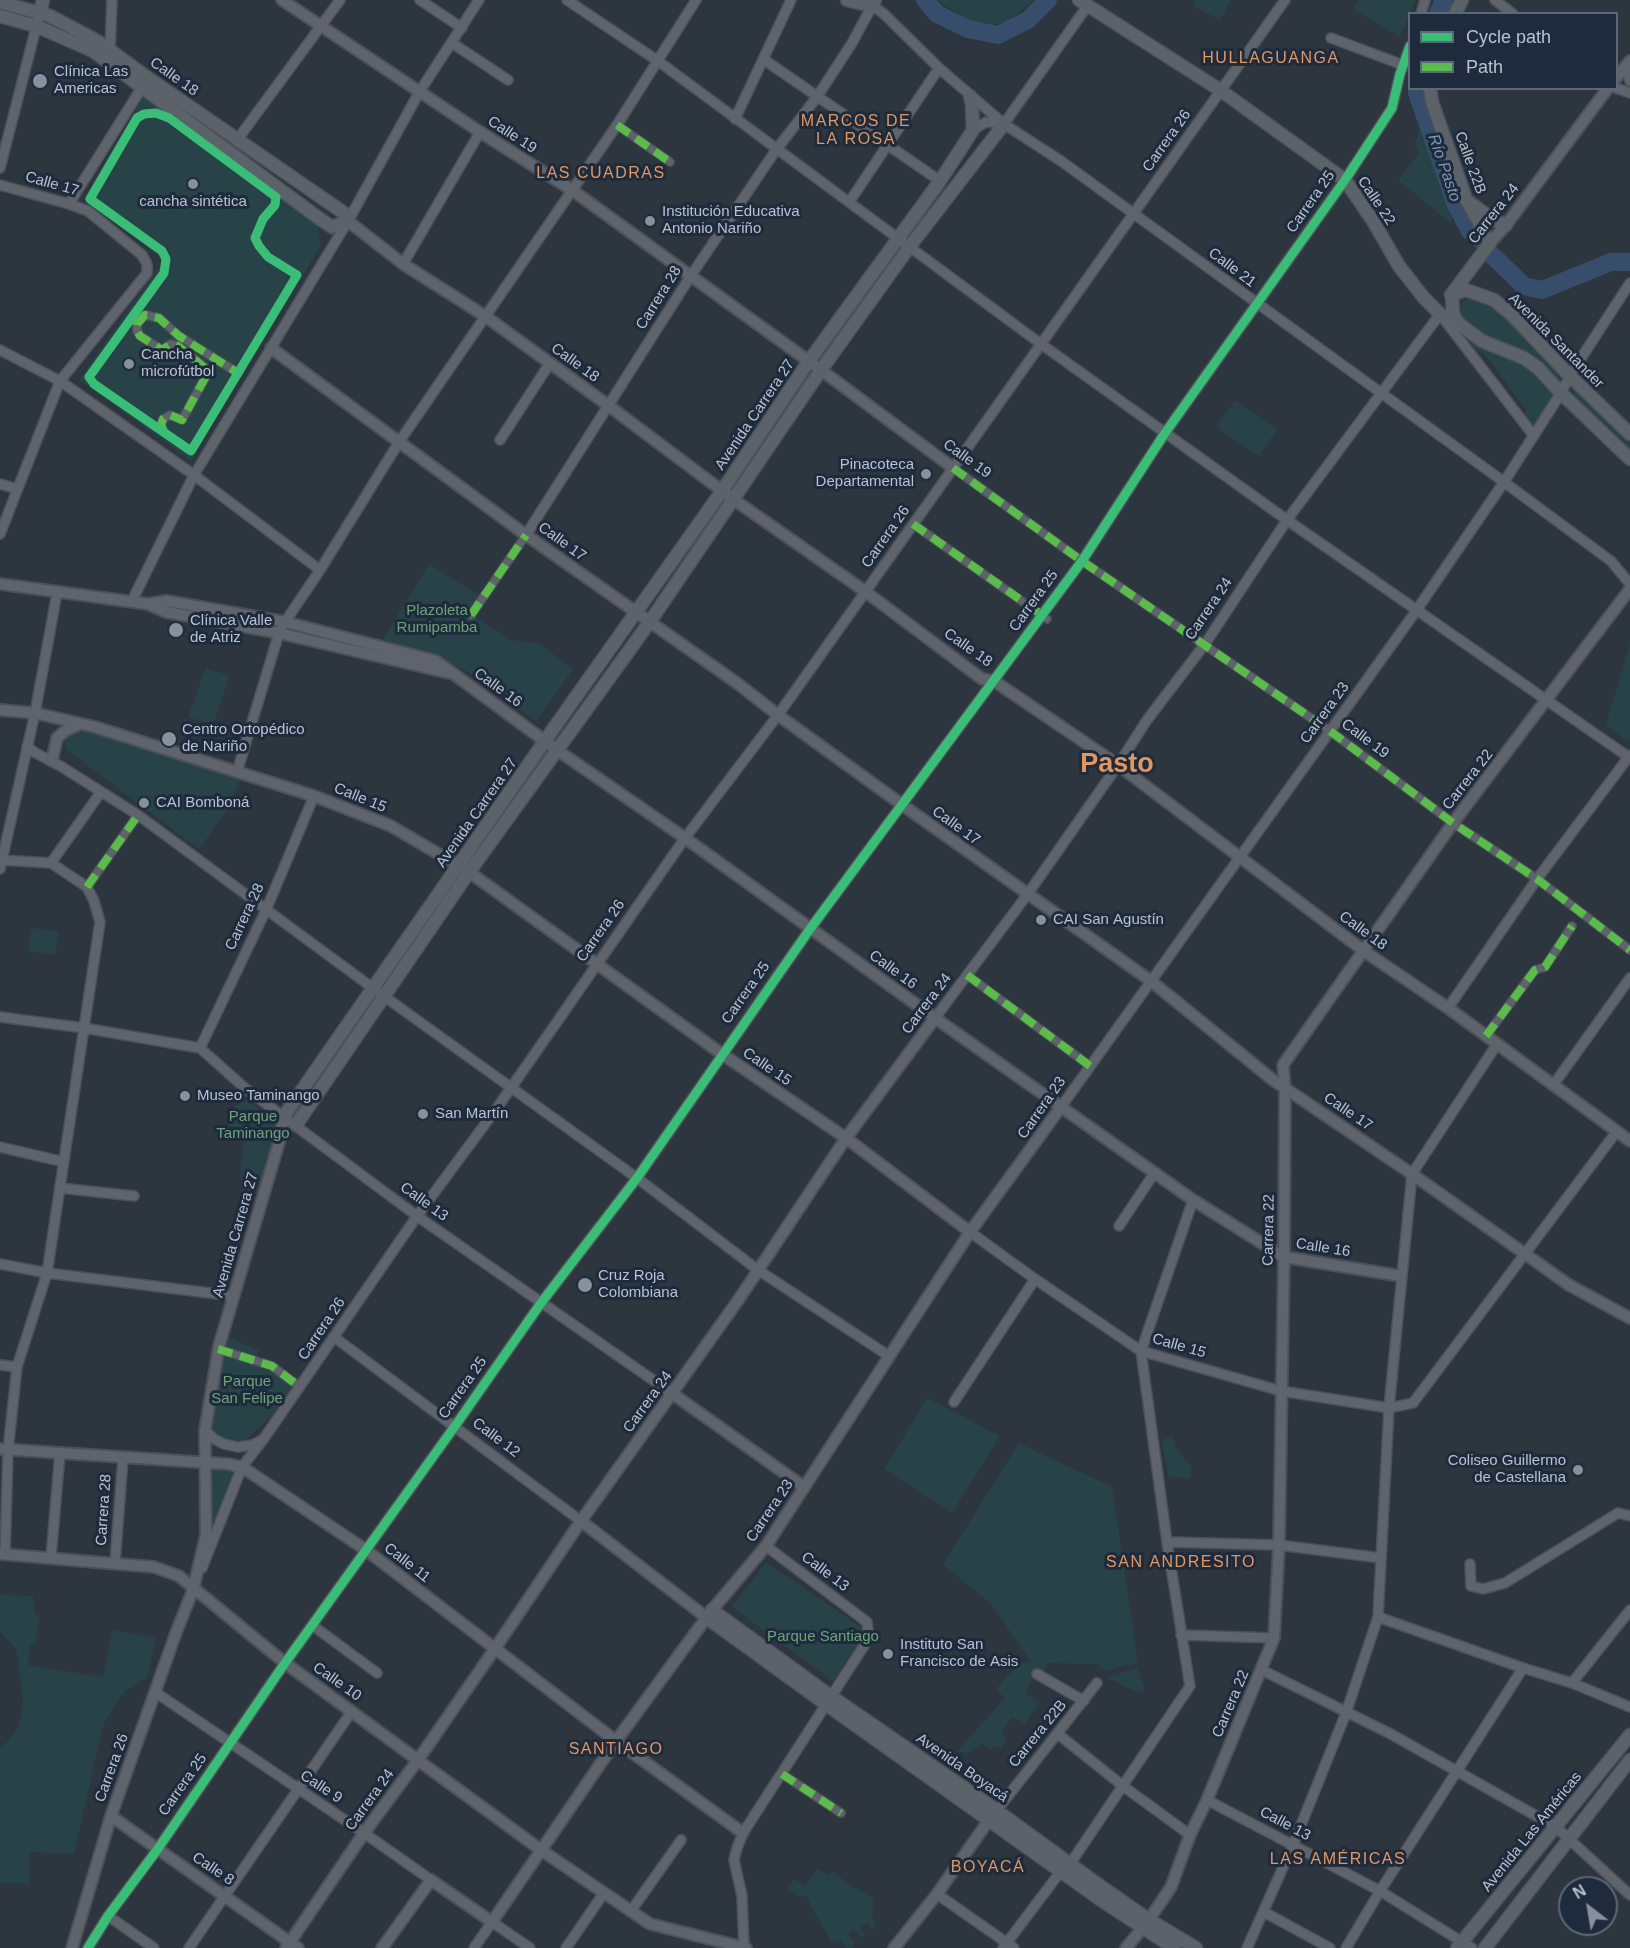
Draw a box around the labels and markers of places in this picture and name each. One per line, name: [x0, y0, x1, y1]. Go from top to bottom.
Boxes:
place label: Clínica Las Americas: [54, 63, 128, 98]
marker: Clínica Las Americas: [31, 72, 49, 90]
marker: cancha sintética: [186, 177, 200, 191]
place label: cancha sintética: [139, 193, 247, 211]
place label: Institución Educativa Antonio Nariño: [662, 203, 800, 238]
marker: Institución Educativa Antonio Nariño: [643, 214, 657, 228]
place label: Cancha microfútbol: [141, 346, 214, 381]
marker: Cancha microfútbol: [122, 357, 136, 371]
place label: Pinacoteca Departamental: [816, 456, 914, 491]
marker: Pinacoteca Departamental: [919, 467, 933, 481]
place label: Clínica Valle de Atriz: [190, 612, 272, 647]
marker: Clínica Valle de Atriz: [167, 621, 185, 639]
place label: Centro Ortopédico de Nariño: [182, 721, 305, 756]
marker: Centro Ortopédico de Nariño: [160, 730, 178, 748]
place label: CAI Bomboná: [156, 794, 249, 812]
marker: CAI Bomboná: [137, 796, 151, 810]
place label: CAI San Agustín: [1053, 911, 1164, 929]
marker: CAI San Agustín: [1034, 913, 1048, 927]
place label: Museo Taminango: [197, 1087, 320, 1105]
marker: Museo Taminango: [178, 1089, 192, 1103]
place label: San Martín: [435, 1105, 508, 1123]
marker: San Martín: [416, 1107, 430, 1121]
place label: Cruz Roja Colombiana: [598, 1267, 678, 1302]
marker: Cruz Roja Colombiana: [576, 1276, 594, 1294]
place label: Coliseo Guillermo de Castellana: [1448, 1452, 1566, 1487]
marker: Coliseo Guillermo de Castellana: [1571, 1463, 1585, 1477]
place label: Instituto San Francisco de Asis: [900, 1636, 1018, 1671]
marker: Instituto San Francisco de Asis: [881, 1647, 895, 1661]

